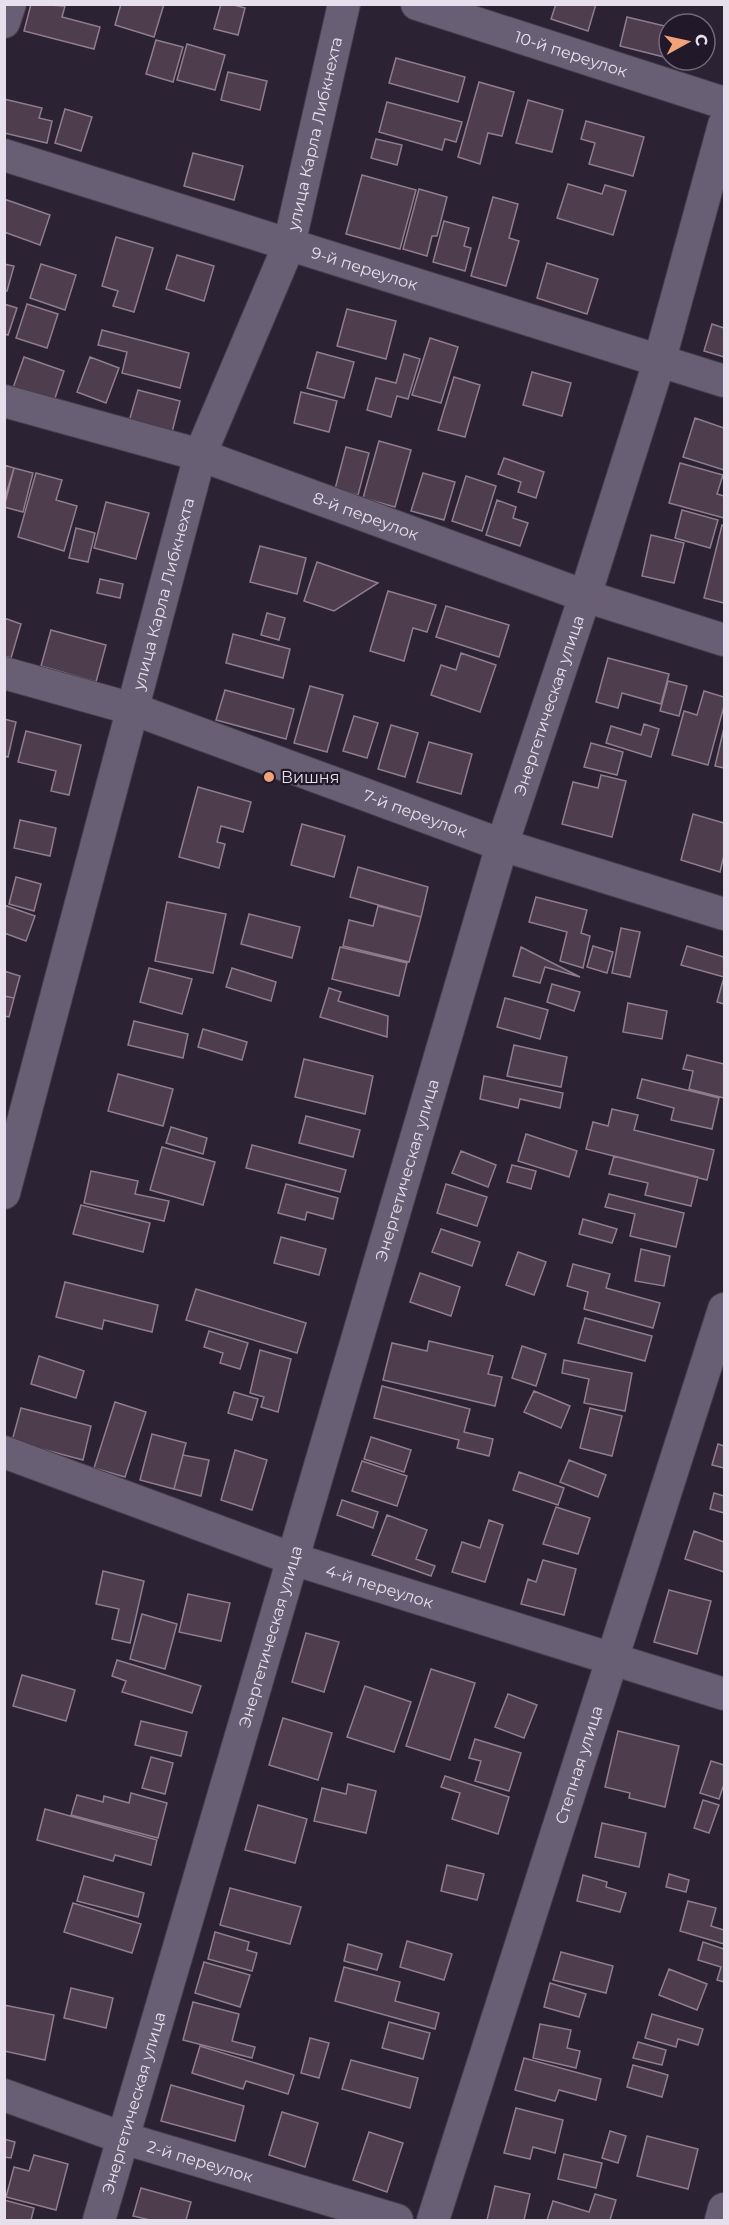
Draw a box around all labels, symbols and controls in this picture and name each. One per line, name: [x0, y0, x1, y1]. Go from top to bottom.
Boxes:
north arrow: [657, 12, 717, 72]
street label: 10-й переулок: [512, 27, 630, 81]
text: С: [691, 33, 712, 47]
street label: улица Карла Либкнехта: [283, 35, 346, 233]
street label: 9-й переулок: [309, 243, 421, 295]
street label: 8-й переулок: [310, 488, 422, 545]
street label: улица Карла Либкнехта: [129, 496, 198, 693]
street label: Энергетическая улица: [510, 613, 588, 798]
place label: Вишня: [281, 768, 339, 787]
marker: Вишня: [262, 770, 276, 784]
street label: 7-й переулок: [361, 786, 471, 842]
street label: Энергетическая улица: [371, 1077, 443, 1264]
street label: Энергетическая улица: [235, 1543, 306, 1730]
street label: 4-й переулок: [323, 1561, 436, 1613]
street label: Степная улица: [551, 1703, 607, 1826]
street label: Энергетическая улица: [98, 2010, 170, 2197]
street label: 2-й переулок: [145, 2137, 256, 2187]

